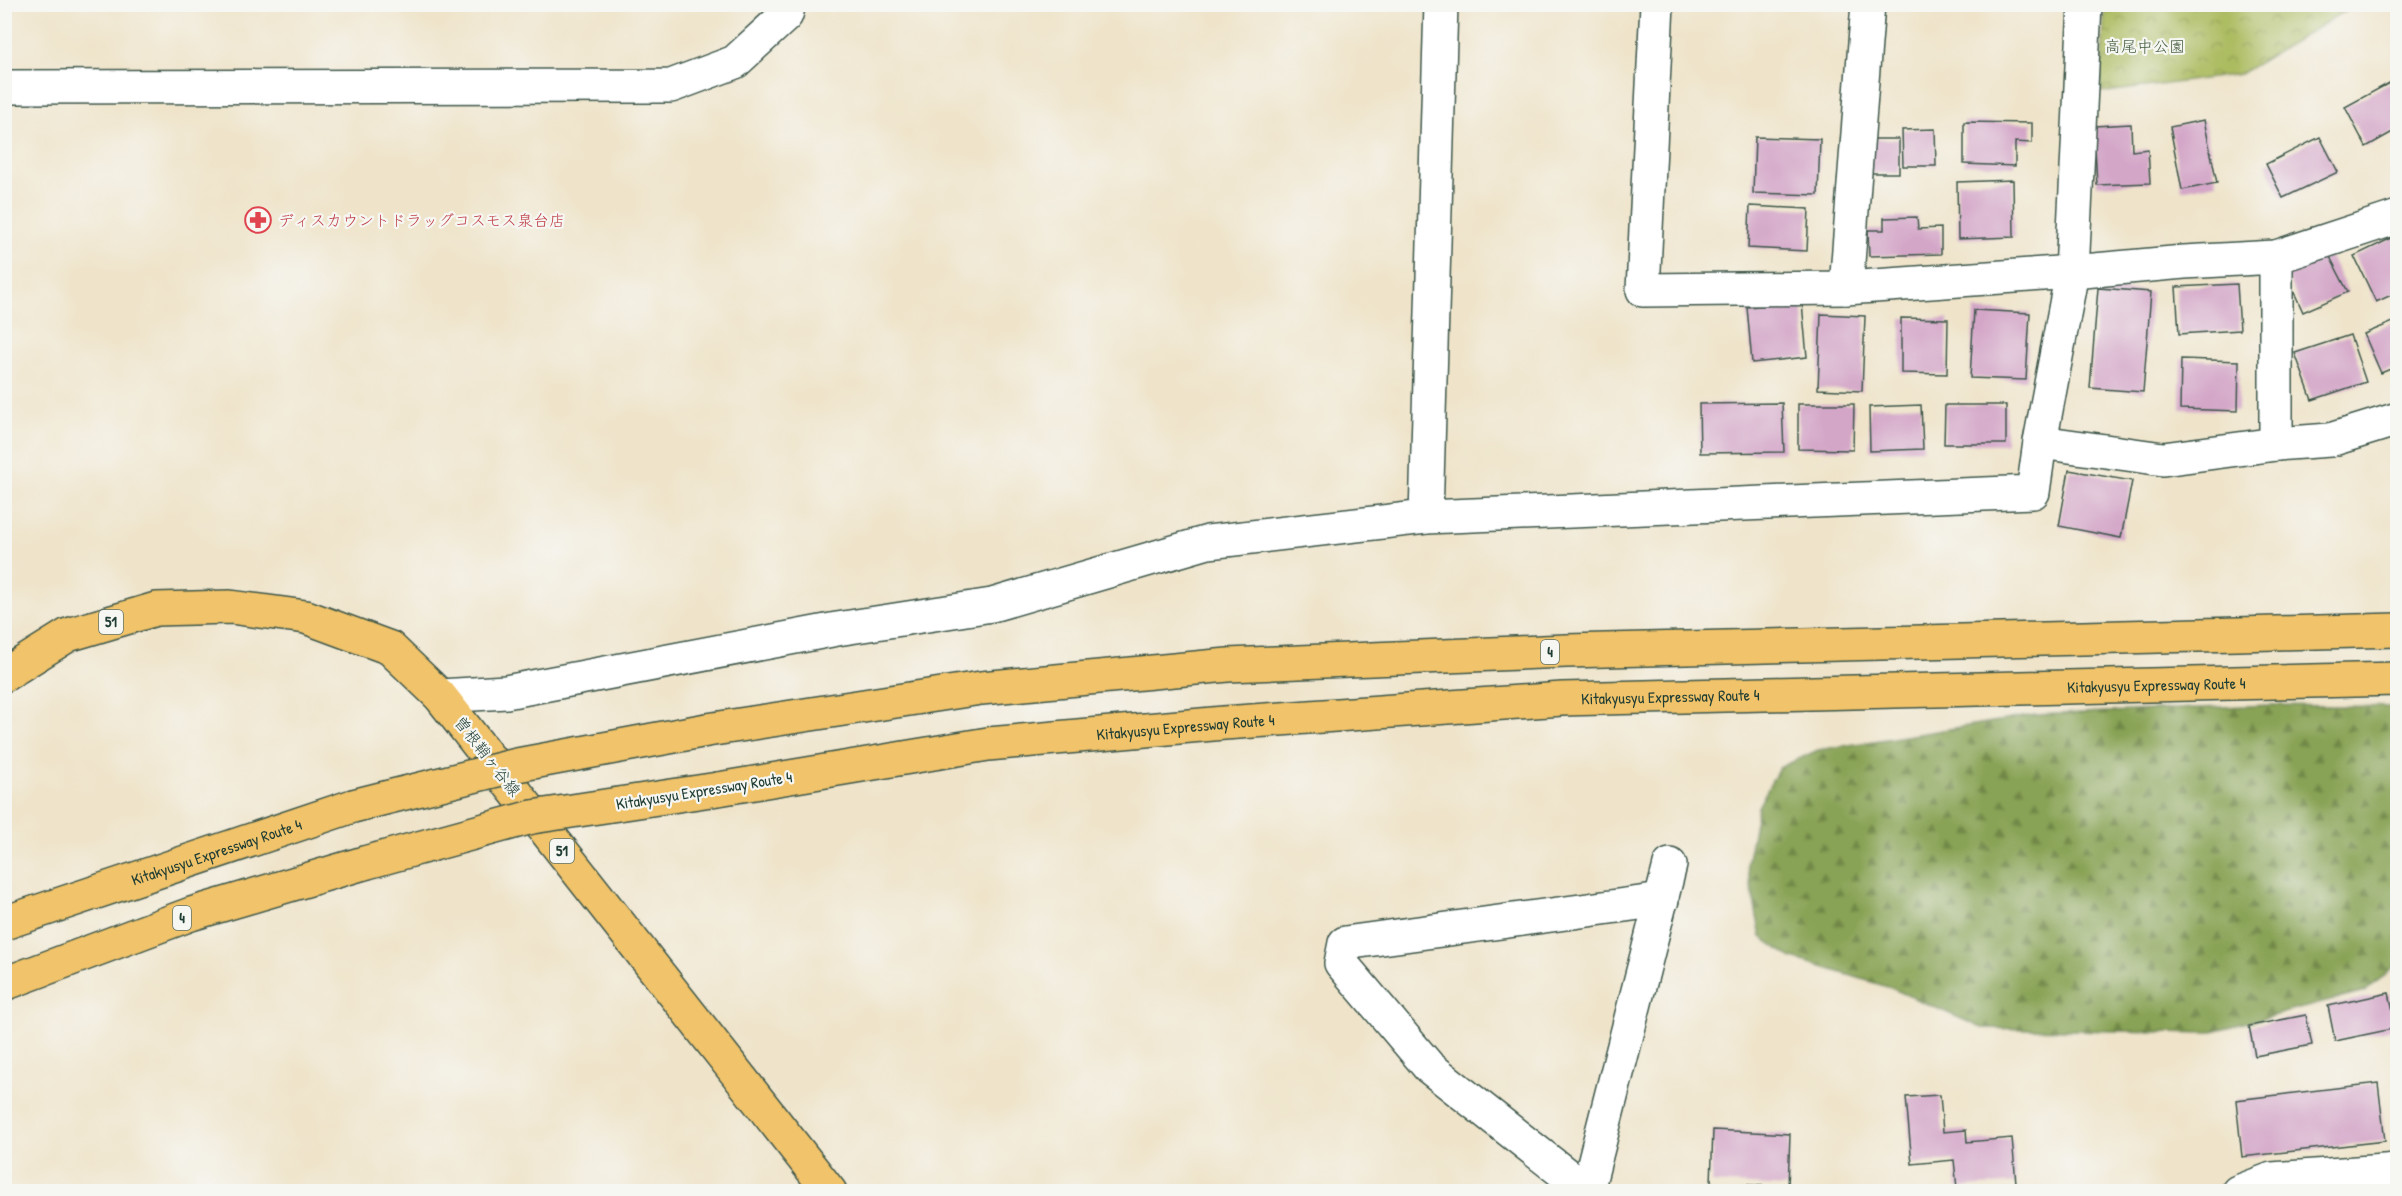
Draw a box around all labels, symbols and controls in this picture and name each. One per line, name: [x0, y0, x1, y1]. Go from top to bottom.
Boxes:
park label: 高尾中公園: [2105, 35, 2185, 57]
pharmacy icon: ディスカウントドラッグコスモス泉台店: [243, 205, 273, 235]
place label: ディスカウントドラッグコスモス泉台店: [278, 209, 565, 231]
road number: 51: [99, 610, 123, 634]
road number: 4: [1541, 640, 1559, 664]
street label: Kitakyusyu Expressway Route 4: [2067, 672, 2246, 698]
street label: Kitakyusyu Expressway Route 4: [1581, 683, 1760, 710]
street label: Kitakyusyu Expressway Route 4: [1096, 708, 1275, 745]
street label: 曽根鞘ヶ谷線: [450, 711, 526, 801]
street label: Kitakyusyu Expressway Route 4: [614, 765, 794, 815]
street label: Kitakyusyu Expressway Route 4: [128, 813, 305, 891]
road number: 51: [550, 839, 574, 863]
road number: 4: [173, 906, 191, 930]

